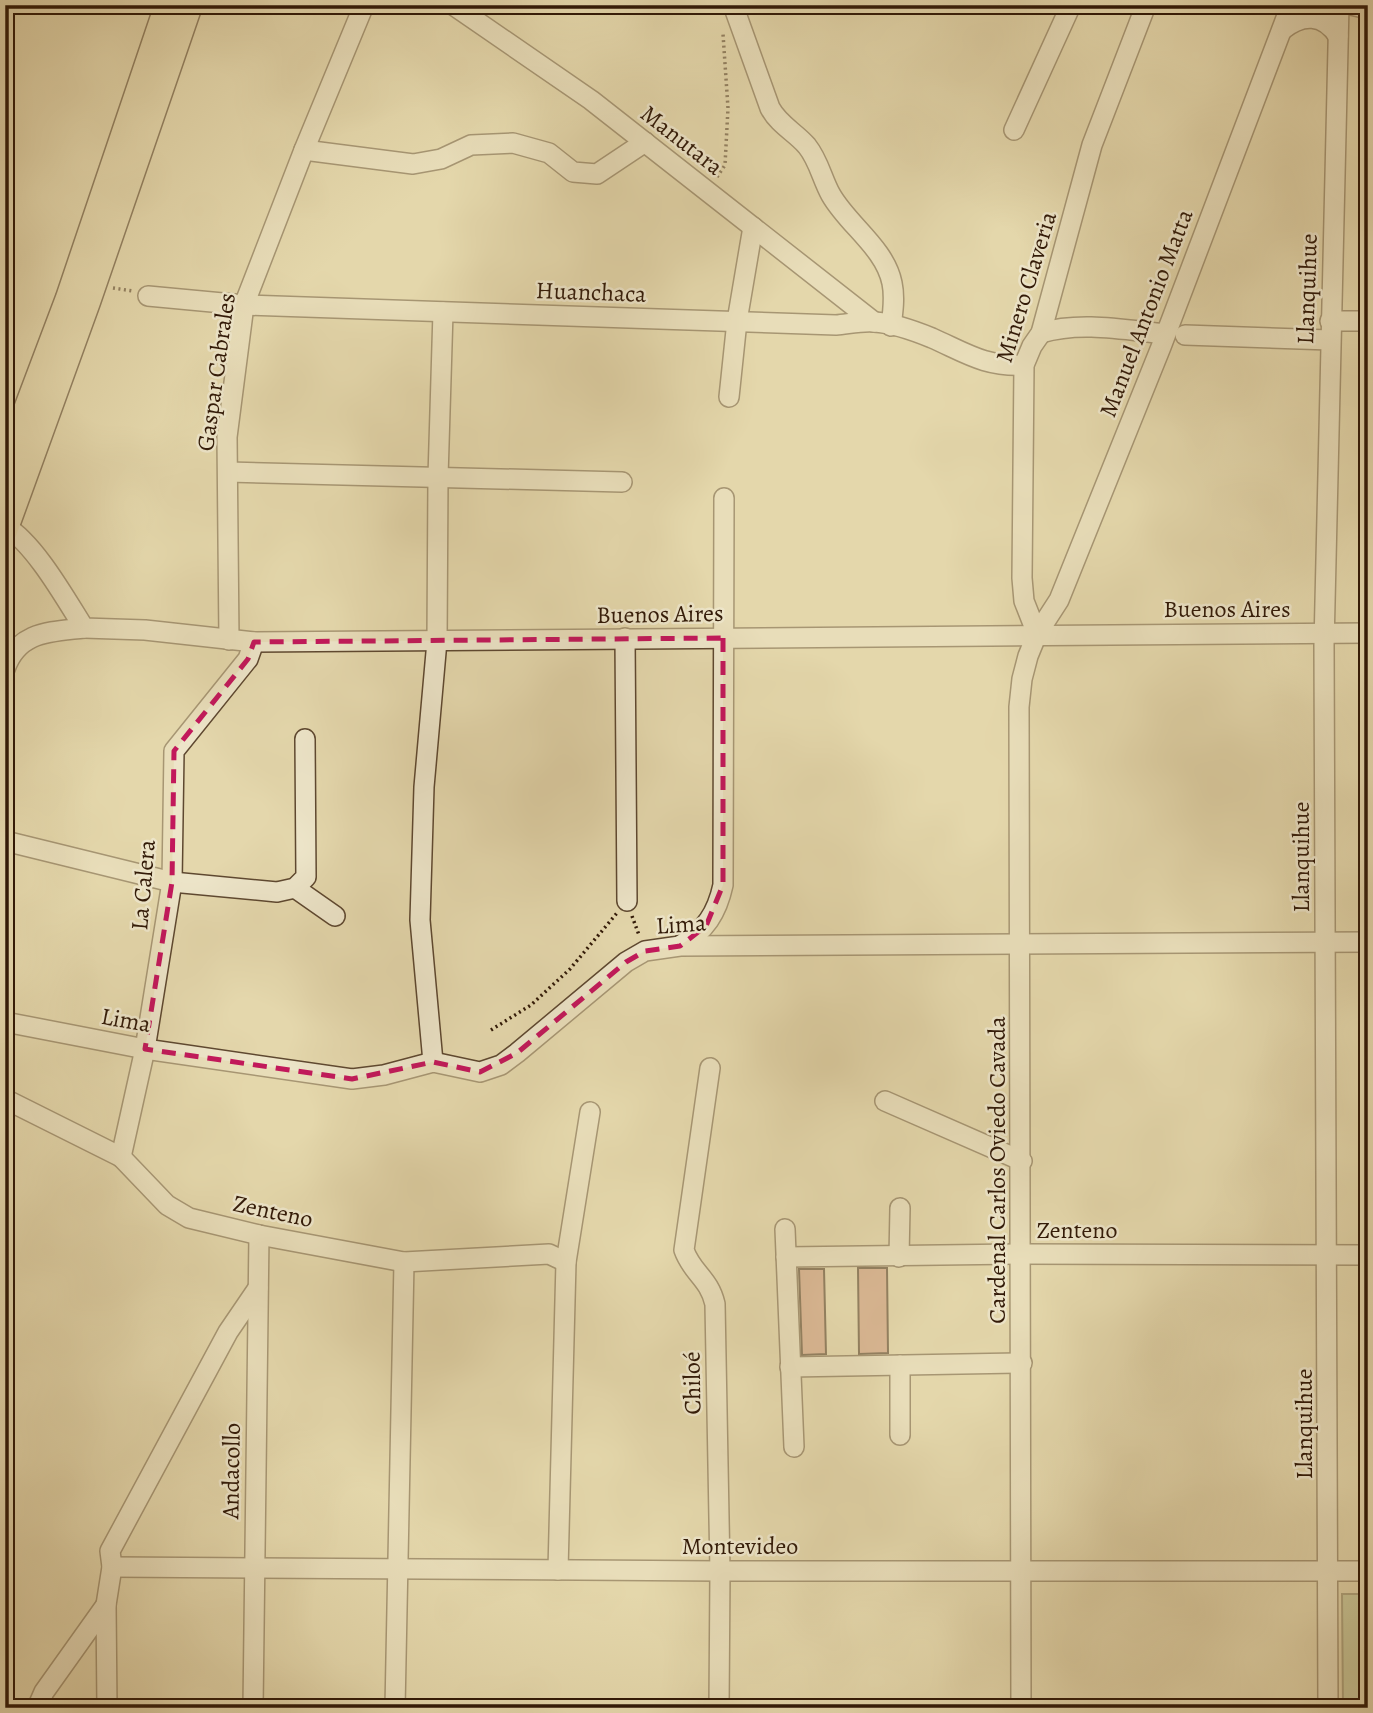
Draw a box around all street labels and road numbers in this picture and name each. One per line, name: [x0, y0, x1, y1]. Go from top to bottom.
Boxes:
street label: Manutara: [634, 98, 731, 183]
street label: Manuel Antonio Matta: [1092, 204, 1201, 422]
street label: Minero Claveria: [988, 207, 1064, 366]
street label: Llanquihue: [1289, 233, 1325, 345]
street label: Huanchaca: [535, 274, 648, 310]
street label: Gaspar Cabrales: [189, 291, 243, 453]
street label: Buenos Aires: [1163, 593, 1291, 625]
street label: Buenos Aires: [596, 597, 724, 631]
street label: Llanquihue: [1285, 801, 1317, 913]
street label: La Calera: [123, 837, 163, 932]
street label: Lima: [655, 906, 708, 942]
street label: Lima: [99, 1000, 154, 1040]
street label: Cardenal Carlos Oviedo Cavada: [981, 1016, 1013, 1324]
street label: Zenteno: [230, 1187, 316, 1235]
street label: Zenteno: [1037, 1214, 1117, 1246]
street label: Chiloé: [675, 1351, 709, 1415]
street label: Llanquihue: [1288, 1368, 1320, 1480]
street label: Andacollo: [214, 1423, 248, 1520]
street label: Montevideo: [682, 1530, 798, 1562]

